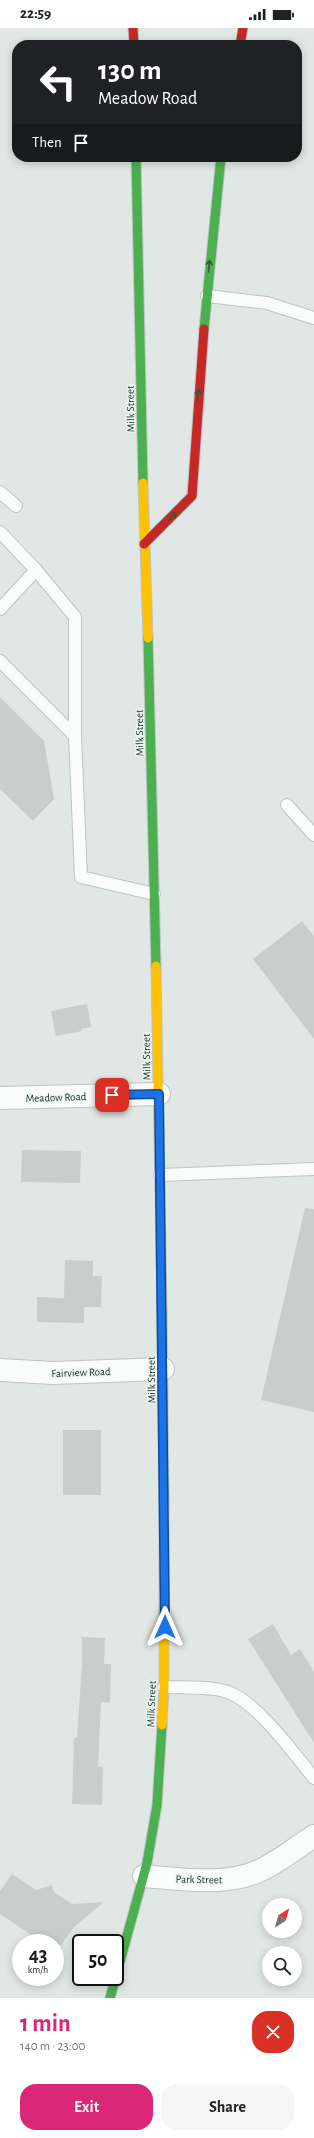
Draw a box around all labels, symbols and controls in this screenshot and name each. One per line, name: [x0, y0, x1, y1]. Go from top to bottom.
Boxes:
text: 22:59: [20, 6, 51, 21]
icon: left: [32, 56, 84, 108]
text: 130 m: [98, 57, 162, 85]
text: Meadow Road: [98, 90, 197, 108]
icon: arrive: [70, 132, 92, 154]
text: Then: [32, 135, 62, 150]
one-way arrow: [206, 260, 213, 273]
street label: Milk Street: [125, 385, 136, 432]
one-way arrow: [195, 389, 202, 402]
one-way arrow: [167, 512, 177, 522]
street label: Milk Street: [134, 709, 145, 756]
street label: Milk Street: [141, 1033, 152, 1080]
pin: [95, 1078, 129, 1112]
icon: arrive: [101, 1084, 123, 1106]
street label: Meadow Road: [26, 1091, 87, 1104]
street label: Milk Street: [146, 1356, 157, 1403]
street label: Fairview Road: [51, 1366, 111, 1379]
position arrow: [144, 1606, 186, 1648]
street label: Milk Street: [145, 1680, 158, 1728]
street label: Park Street: [176, 1874, 223, 1885]
north arrow: [262, 1898, 302, 1938]
map controls: [262, 1898, 302, 1986]
speed limit sign: 50: [72, 1934, 124, 1986]
text: 43: [29, 1945, 47, 1965]
button: search: [262, 1946, 302, 1986]
text: km/h: [28, 1965, 48, 1975]
button: close: [252, 2011, 294, 2053]
text: 1 min: [20, 2012, 71, 2036]
text: 140 m · 23:00: [20, 2040, 85, 2053]
button: Exit: [20, 2084, 153, 2130]
button: Share: [161, 2084, 294, 2130]

